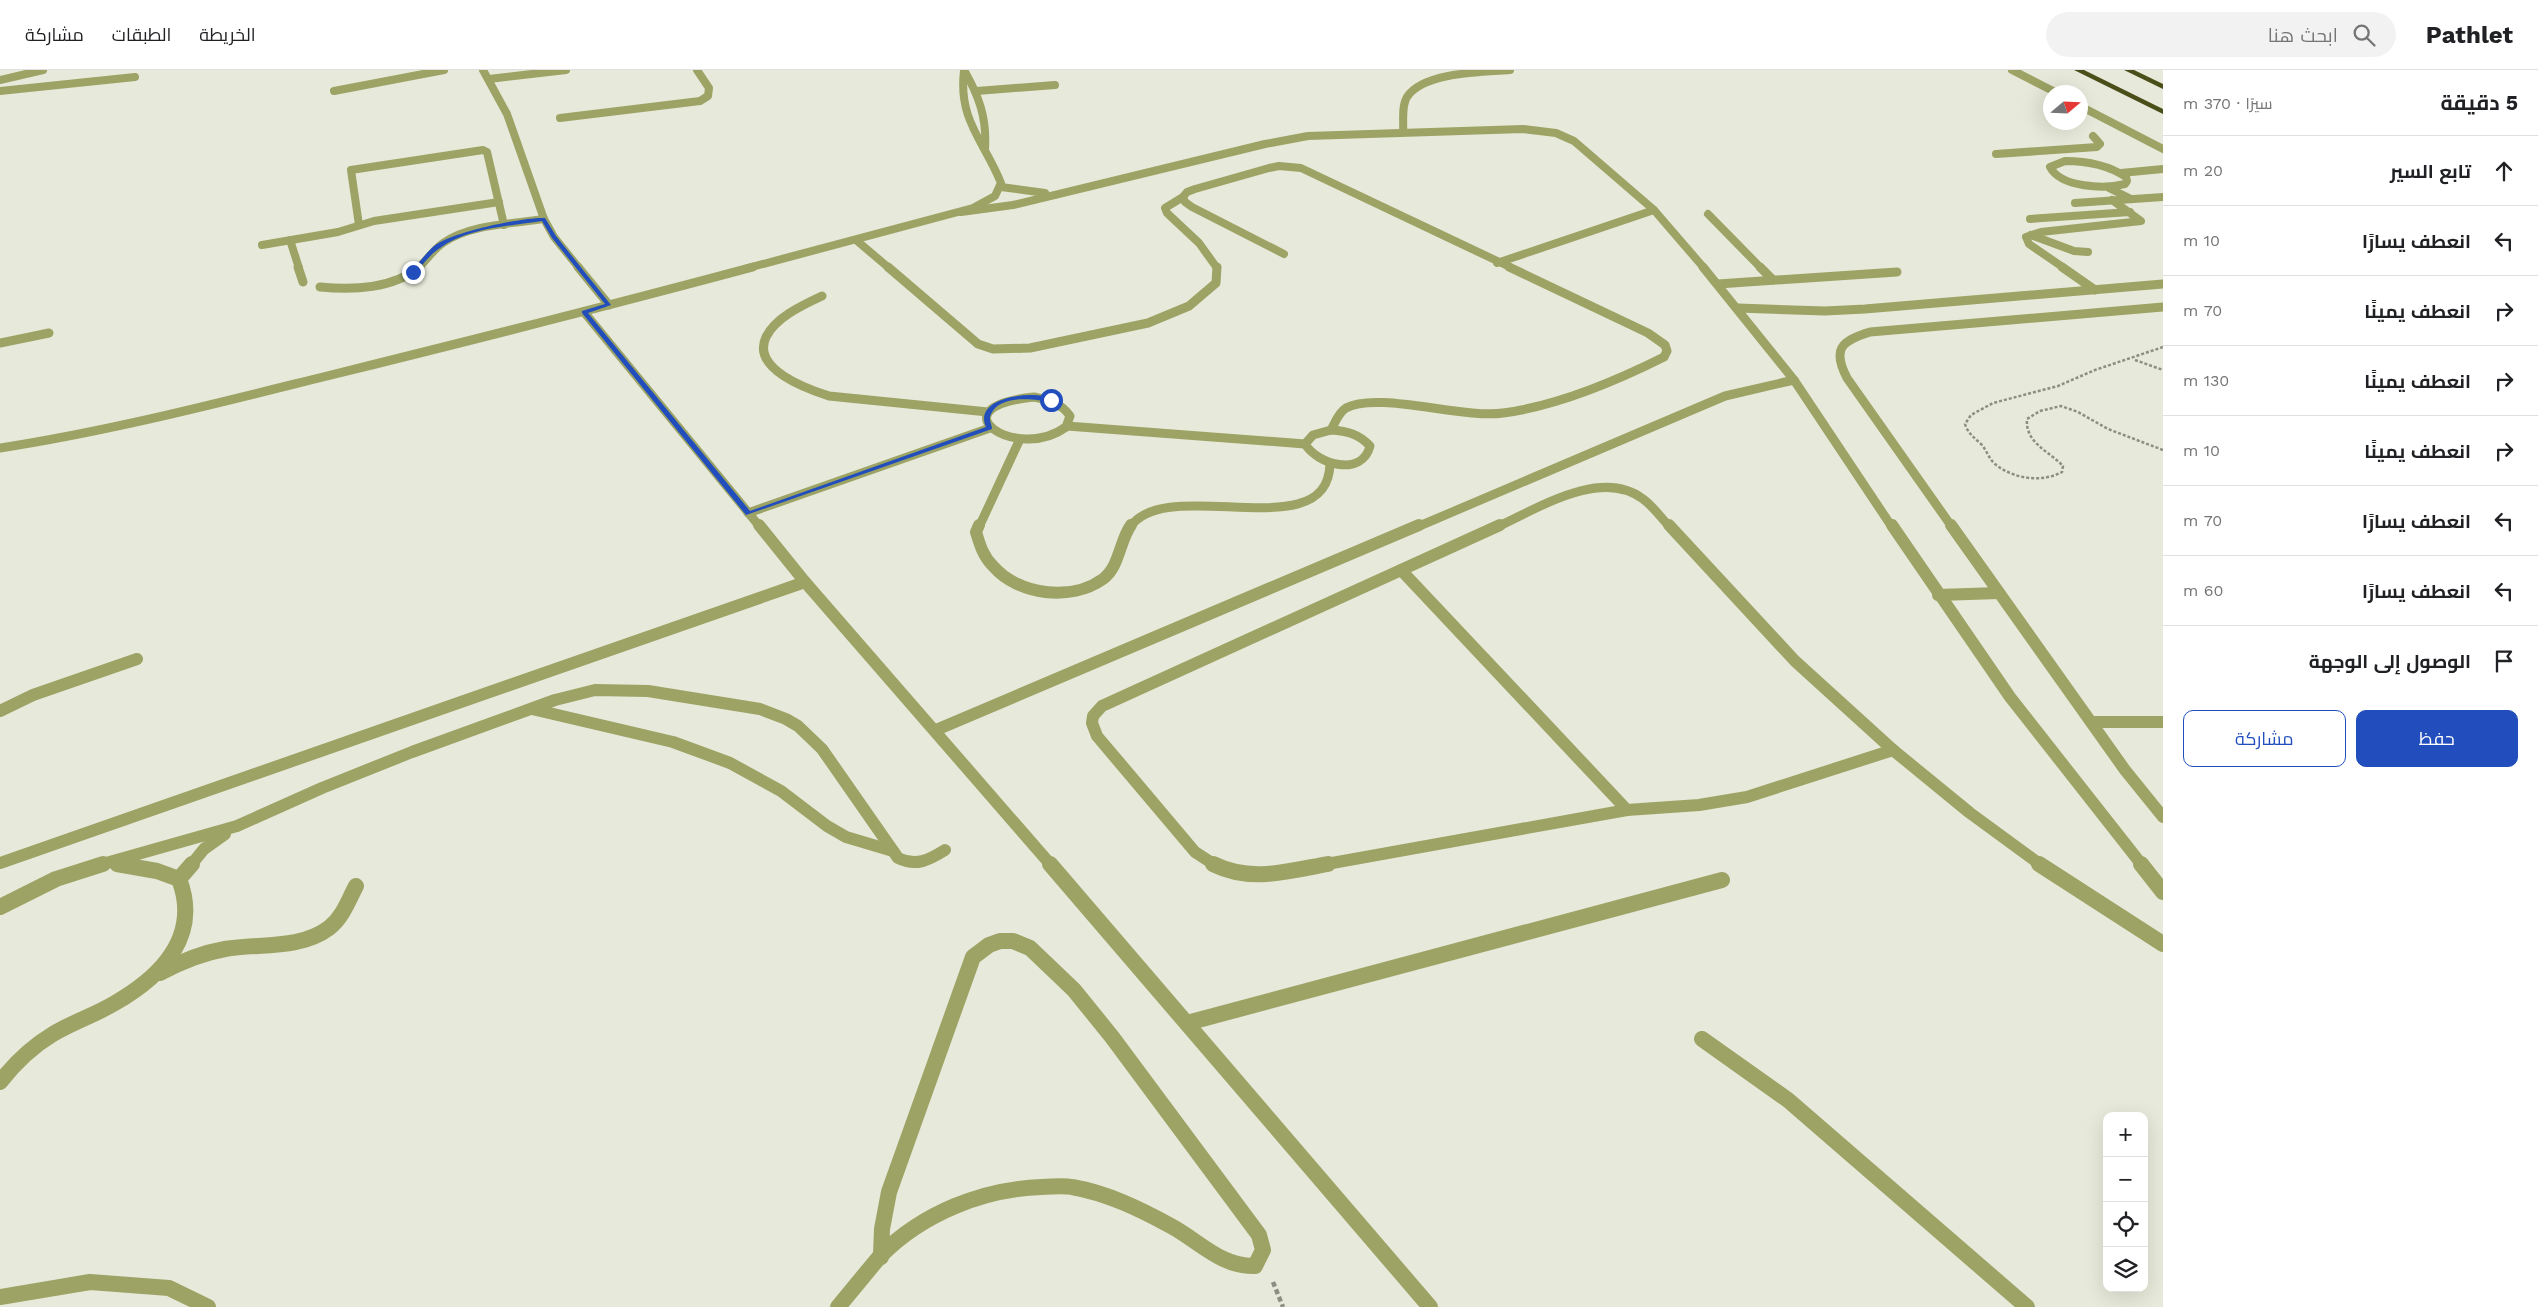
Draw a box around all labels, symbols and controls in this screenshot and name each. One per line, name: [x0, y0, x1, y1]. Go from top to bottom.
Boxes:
search box: [2046, 12, 2396, 57]
icon: search: [2350, 21, 2378, 49]
text: Pathlet: [2426, 21, 2513, 49]
text: مشاركة: [25, 24, 84, 45]
text: الطبقات: [112, 24, 171, 45]
text: الخريطة: [199, 24, 256, 45]
text: ابحث هنا: [2268, 24, 2338, 47]
north arrow: [2043, 85, 2088, 130]
text: 5 دقيقة: [2440, 90, 2518, 115]
text: سيرًا · 370 m: [2183, 94, 2273, 113]
icon: ahead: [2490, 157, 2518, 185]
text: تابع السير: [2390, 160, 2471, 183]
text: 20 m: [2183, 161, 2223, 180]
icon: left: [2490, 227, 2518, 255]
text: انعطف يسارًا: [2362, 230, 2471, 253]
text: 10 m: [2183, 231, 2220, 250]
route end: [402, 261, 425, 284]
icon: right: [2490, 297, 2518, 325]
text: انعطف يمينًا: [2364, 300, 2471, 323]
text: 70 m: [2183, 301, 2222, 320]
icon: right: [2490, 367, 2518, 395]
text: انعطف يمينًا: [2364, 370, 2471, 393]
text: 130 m: [2183, 371, 2229, 390]
route start: [1040, 389, 1063, 412]
icon: right: [2490, 437, 2518, 465]
text: انعطف يمينًا: [2364, 440, 2471, 463]
text: 10 m: [2183, 441, 2220, 460]
icon: left: [2490, 507, 2518, 535]
text: انعطف يسارًا: [2362, 510, 2471, 533]
text: 70 m: [2183, 511, 2222, 530]
icon: left: [2490, 577, 2518, 605]
text: انعطف يسارًا: [2362, 580, 2471, 603]
text: 60 m: [2183, 581, 2223, 600]
icon: arrive: [2490, 647, 2518, 675]
text: الوصول إلى الوجهة: [2309, 650, 2471, 673]
button: مشاركة: [2183, 710, 2346, 767]
button: حفظ: [2356, 710, 2518, 767]
map controls: [2103, 1112, 2148, 1292]
button: +: [2103, 1112, 2148, 1157]
button: −: [2103, 1157, 2148, 1202]
button: locate: [2103, 1202, 2148, 1247]
button: layers: [2103, 1247, 2148, 1292]

